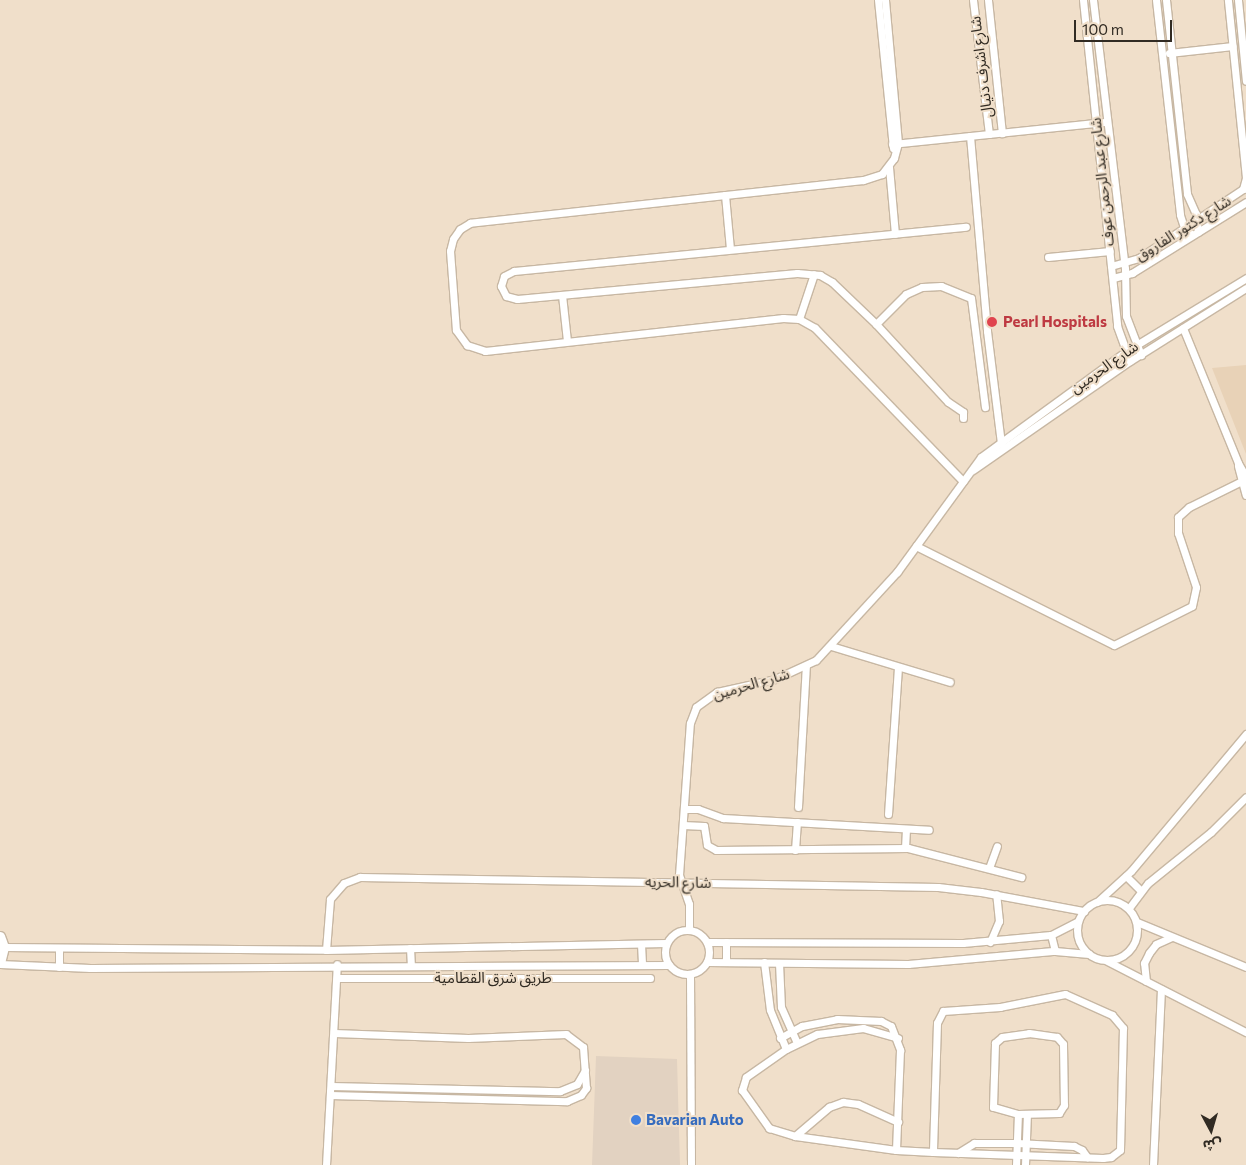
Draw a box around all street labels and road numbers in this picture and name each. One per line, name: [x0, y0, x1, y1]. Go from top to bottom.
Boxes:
street label: شارع اشرف دنيال: [966, 15, 996, 119]
street label: شارع عبد الرحمن عوف: [1086, 117, 1118, 247]
street label: شارع دكتور الفاروق: [1132, 191, 1234, 265]
street label: شارع الحرمين: [1067, 337, 1141, 397]
street label: شارع الحرمين: [711, 664, 791, 704]
street label: شارع الحريه: [645, 872, 711, 892]
street label: طريق شرق القطامية: [434, 969, 552, 987]

